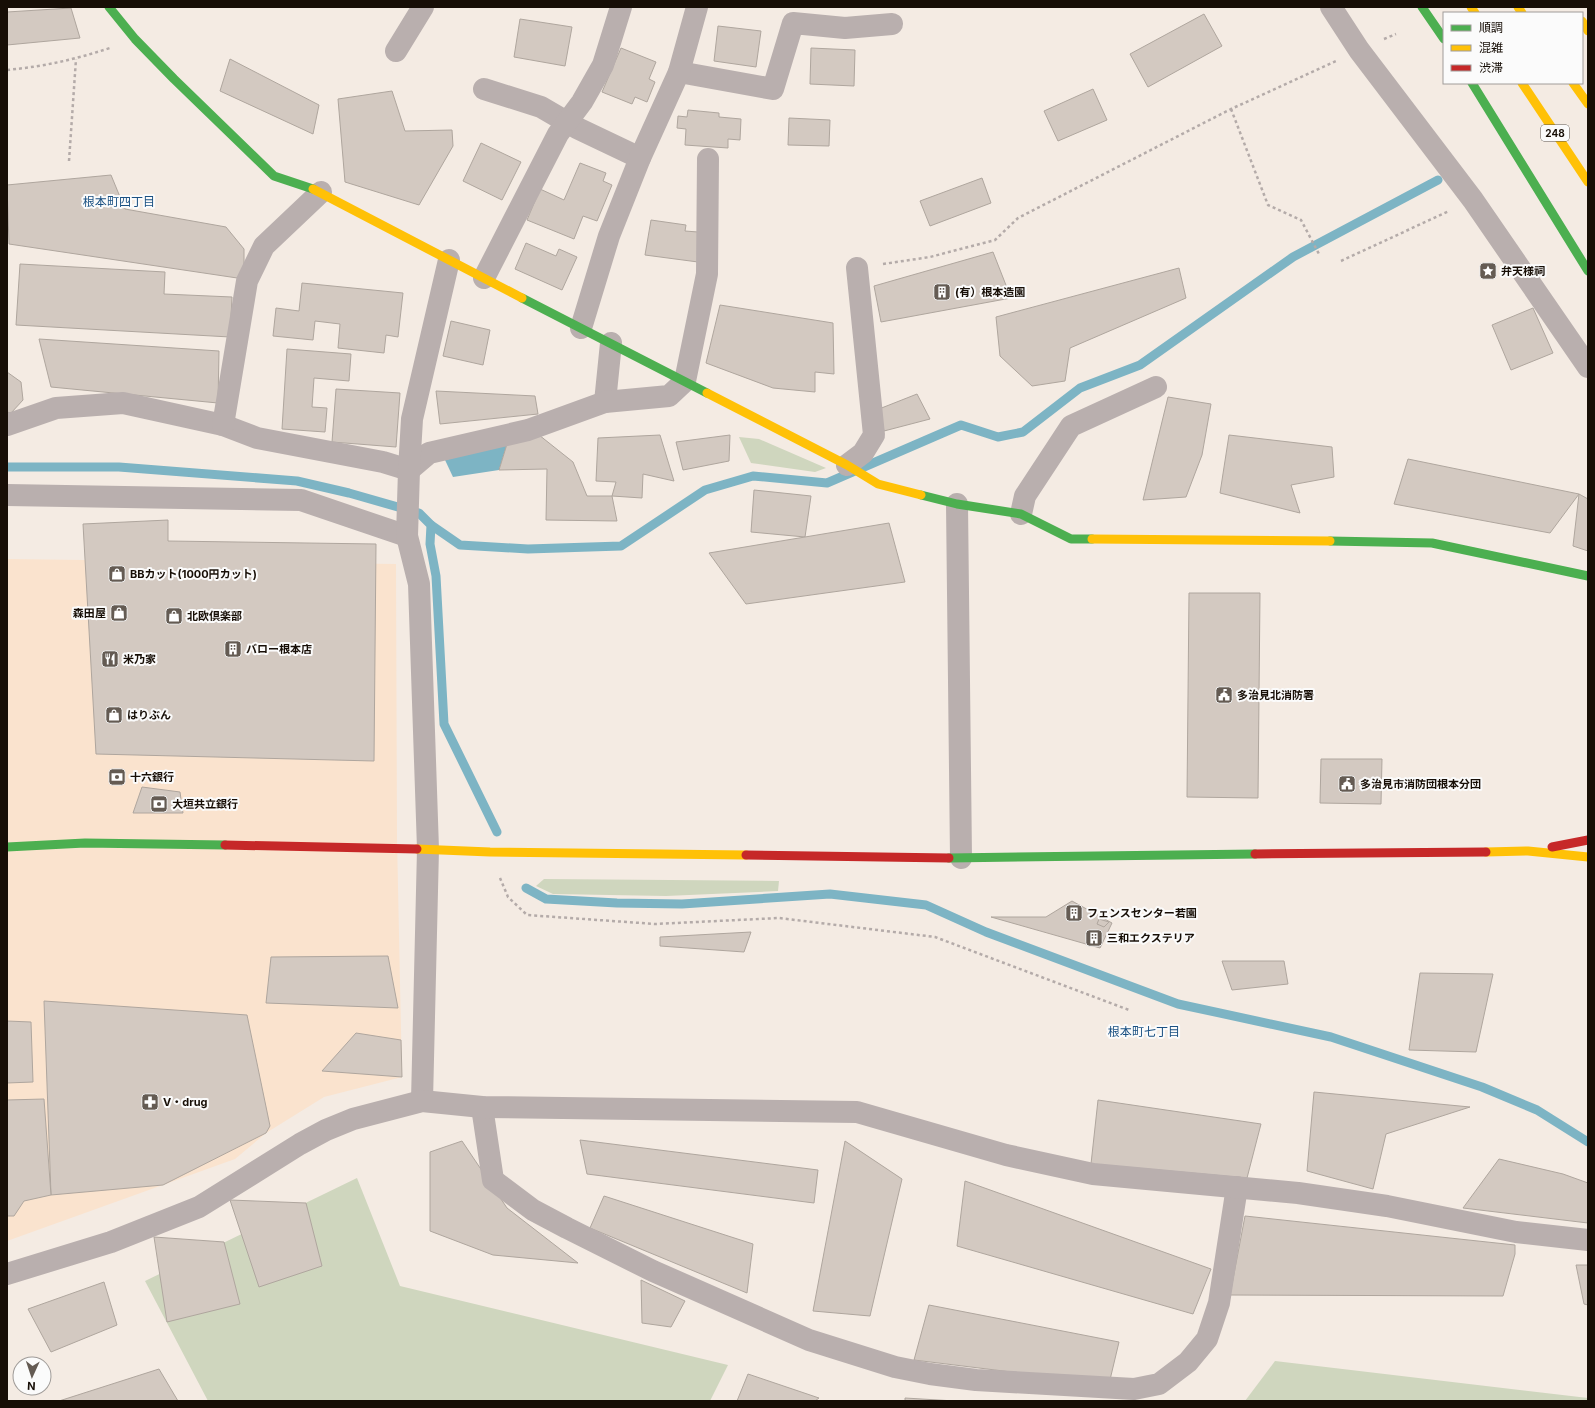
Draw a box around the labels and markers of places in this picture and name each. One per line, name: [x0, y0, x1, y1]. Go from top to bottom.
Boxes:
place icon: 弁天様祠: [1478, 261, 1498, 281]
place label: 弁天様祠: [1501, 264, 1545, 278]
building icon: (有）根本造園: [932, 282, 952, 302]
place label: (有）根本造園: [955, 285, 1025, 299]
shop icon: BBカット(1000円カット): [107, 564, 127, 584]
place label: BBカット(1000円カット): [130, 567, 257, 581]
shop icon: 森田屋: [109, 603, 129, 623]
place label: 森田屋: [73, 606, 106, 620]
shop icon: 北欧倶楽部: [164, 606, 184, 626]
place label: 北欧倶楽部: [187, 609, 242, 623]
building icon: バロー根本店: [223, 639, 243, 659]
place label: バロー根本店: [246, 642, 312, 656]
restaurant icon: 米乃家: [100, 649, 120, 669]
place label: 米乃家: [123, 652, 156, 666]
public building icon: 多治見北消防署: [1214, 685, 1234, 705]
place label: 多治見北消防署: [1237, 688, 1314, 702]
shop icon: はりぶん: [104, 705, 124, 725]
place label: はりぶん: [127, 708, 171, 722]
bank icon: 十六銀行: [107, 767, 127, 787]
place label: 十六銀行: [130, 770, 174, 784]
public building icon: 多治見市消防団根本分団: [1337, 774, 1357, 794]
place label: 多治見市消防団根本分団: [1360, 777, 1481, 791]
bank icon: 大垣共立銀行: [149, 794, 169, 814]
place label: 大垣共立銀行: [172, 797, 238, 811]
building icon: フェンスセンター若園: [1064, 903, 1084, 923]
place label: フェンスセンター若園: [1087, 906, 1197, 920]
building icon: 三和エクステリア: [1084, 928, 1104, 948]
place label: 三和エクステリア: [1107, 931, 1195, 945]
pharmacy icon: V・drug: [140, 1092, 160, 1112]
place label: V・drug: [163, 1095, 207, 1109]

